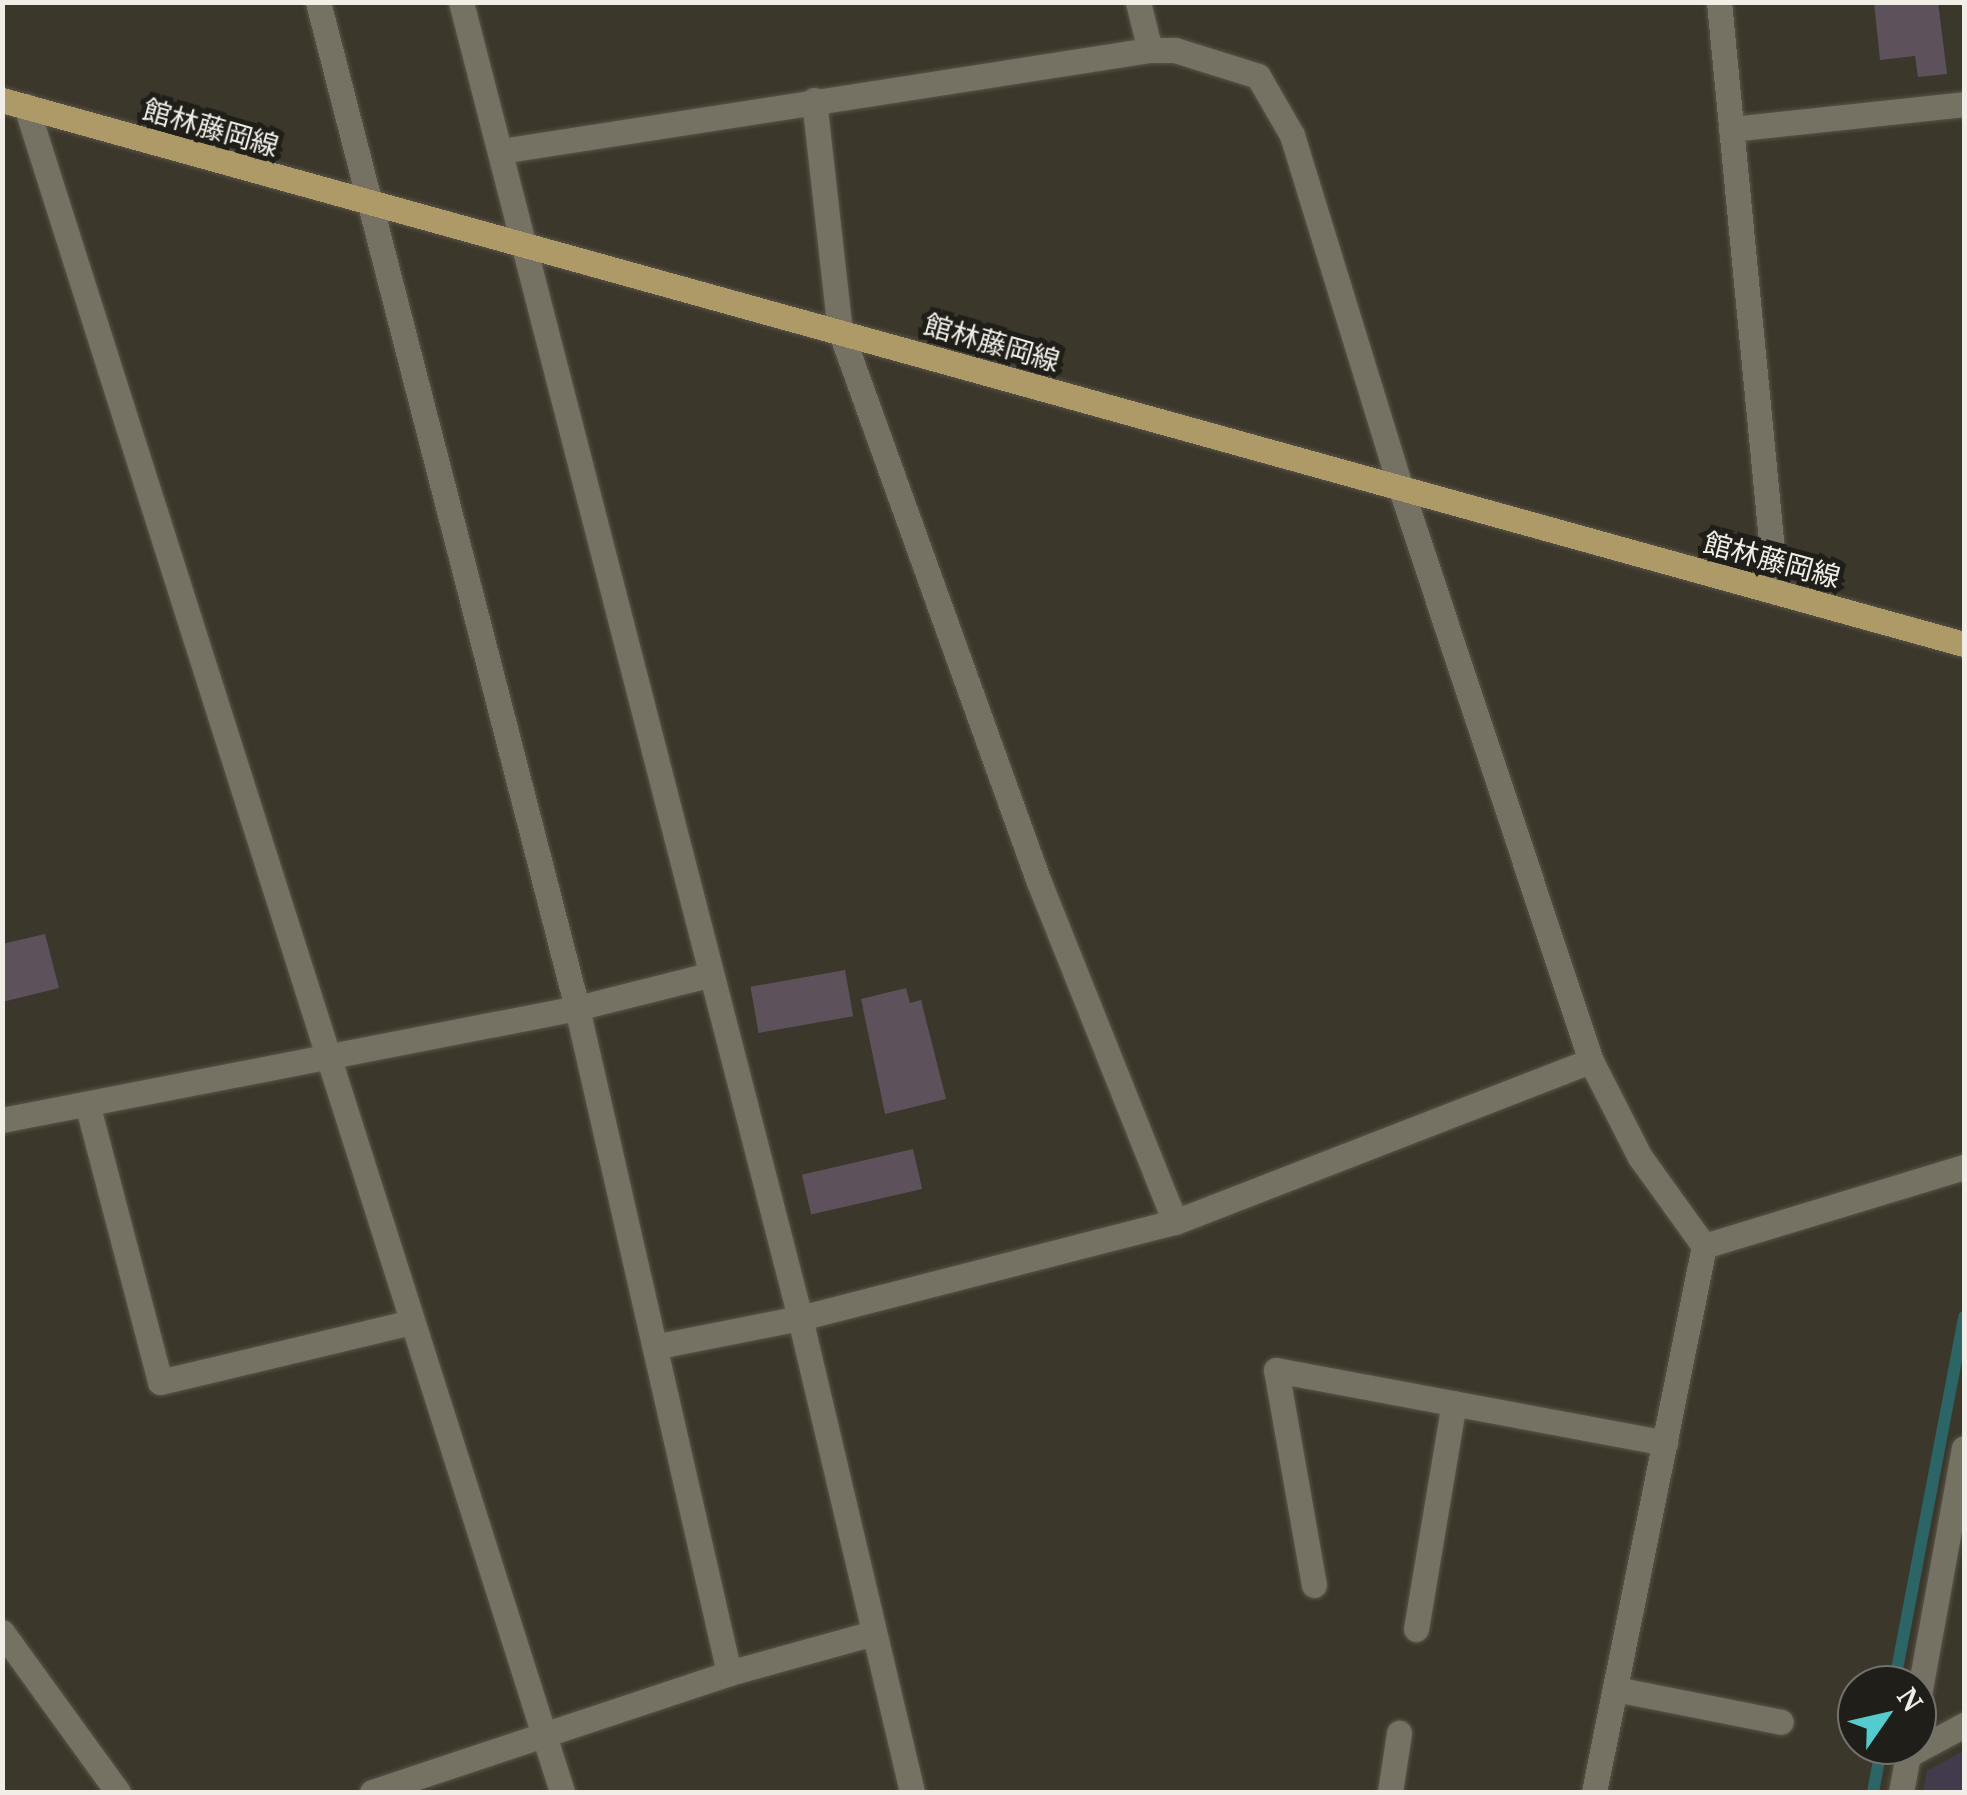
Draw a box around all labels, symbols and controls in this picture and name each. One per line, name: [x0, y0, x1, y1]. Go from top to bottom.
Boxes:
street label: 館林藤岡線: [139, 93, 283, 163]
street label: 館林藤岡線: [920, 308, 1064, 378]
street label: 館林藤岡線: [1700, 526, 1844, 594]
north arrow: [1837, 1665, 1937, 1765]
text: N: [1889, 1680, 1932, 1718]

